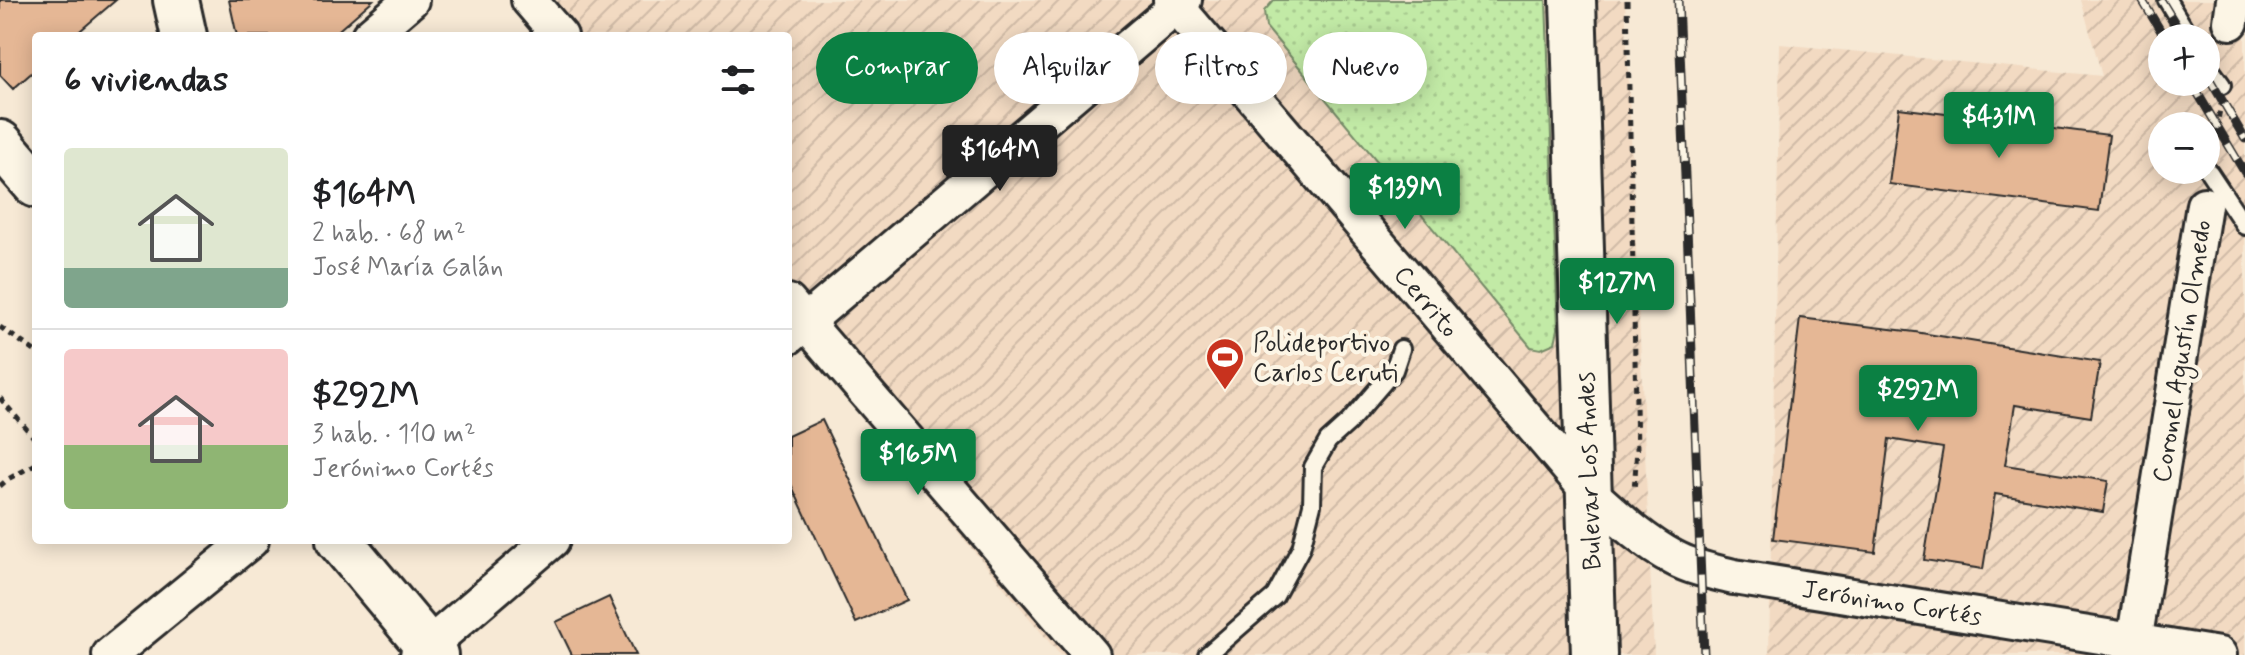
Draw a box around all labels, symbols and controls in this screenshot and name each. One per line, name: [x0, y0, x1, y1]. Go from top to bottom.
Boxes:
map controls: [2148, 24, 2220, 184]
button: +: [2148, 24, 2220, 96]
chip: Comprar: [816, 32, 978, 104]
chip: Alquilar: [994, 32, 1139, 104]
chip: Filtros: [1155, 32, 1287, 104]
chip: Nuevo: [1303, 32, 1427, 104]
text: 6 viviendas: [64, 58, 228, 103]
icon: filters: [716, 58, 760, 102]
pin: $431M: [1943, 92, 2055, 160]
text: $431M: [1962, 101, 2036, 135]
button: −: [2148, 112, 2220, 184]
pin: $164M: [944, 125, 1056, 193]
text: $164M: [960, 134, 1040, 168]
pin: $139M: [1349, 163, 1461, 231]
text: $164M: [312, 172, 416, 217]
text: $139M: [1368, 172, 1442, 206]
icon: home: [128, 180, 224, 276]
text: 2 hab. · 68 m²: [312, 217, 466, 251]
street label: Coronel Agustín Olmedo: [2145, 218, 2222, 485]
text: José María Galán: [312, 251, 503, 285]
pin: $127M: [1561, 258, 1673, 326]
street label: Cerrito: [1385, 259, 1466, 345]
text: $127M: [1578, 267, 1656, 301]
place label: Polideportivo Carlos Ceruti: [1253, 327, 1398, 391]
sports icon: Polideportivo Carlos Ceruti: [1204, 336, 1246, 391]
pin: $292M: [1862, 365, 1974, 433]
street label: Bulevar Los Andes: [1570, 371, 1610, 571]
text: $292M: [312, 373, 419, 418]
text: $292M: [1877, 374, 1959, 408]
icon: home: [128, 381, 224, 477]
text: 3 hab. · 110 m²: [312, 418, 475, 452]
pin: $165M: [862, 429, 974, 497]
text: $165M: [879, 438, 957, 472]
text: Jerónimo Cortés: [312, 452, 494, 486]
street label: Jerónimo Cortés: [1799, 573, 1984, 635]

